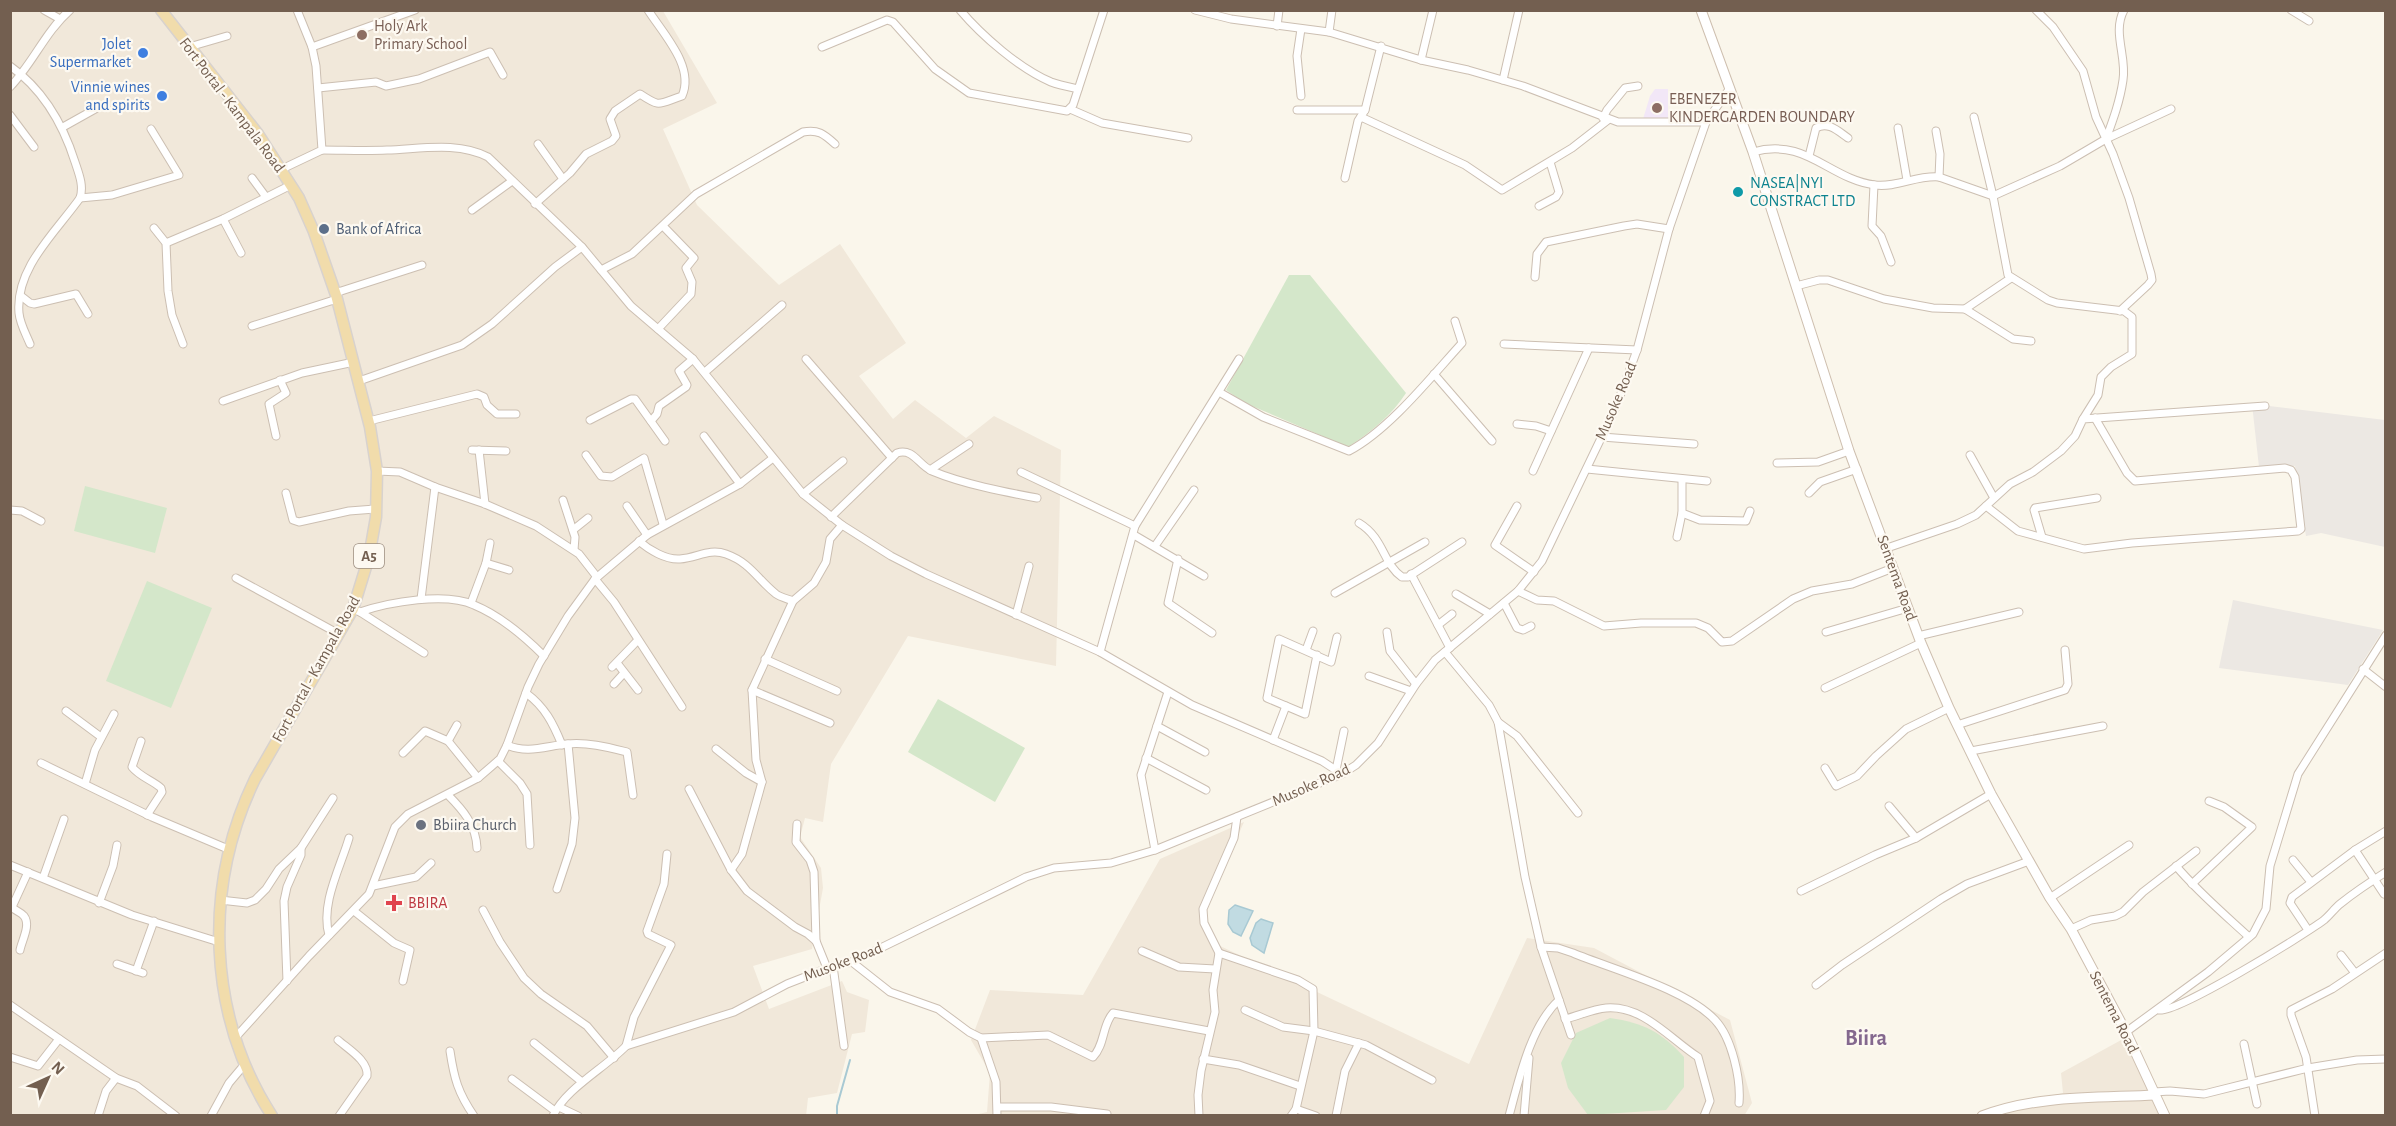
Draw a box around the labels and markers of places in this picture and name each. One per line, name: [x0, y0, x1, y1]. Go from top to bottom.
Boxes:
place label: Holy Ark Primary School: [374, 18, 467, 53]
marker: Holy Ark Primary School: [355, 28, 369, 42]
place label: Jolet Supermarket: [50, 36, 131, 70]
marker: Jolet Supermarket: [136, 46, 150, 60]
place label: Vinnie wines and spirits: [71, 79, 150, 113]
marker: Vinnie wines and spirits: [155, 89, 169, 103]
place label: EBENEZER KINDERGARDEN BOUNDARY: [1669, 91, 1856, 125]
marker: EBENEZER KINDERGARDEN BOUNDARY: [1650, 101, 1664, 115]
place label: NASEA|NYI CONSTRACT LTD: [1750, 174, 1855, 209]
marker: NASEA|NYI CONSTRACT LTD: [1731, 185, 1745, 199]
place label: Bank of Africa: [336, 221, 422, 237]
marker: Bank of Africa: [317, 222, 331, 236]
place label: Bbiira Church: [433, 817, 517, 833]
marker: Bbiira Church: [414, 818, 428, 832]
marker: BBIRA: [385, 894, 403, 912]
place label: BBIRA: [408, 895, 448, 911]

